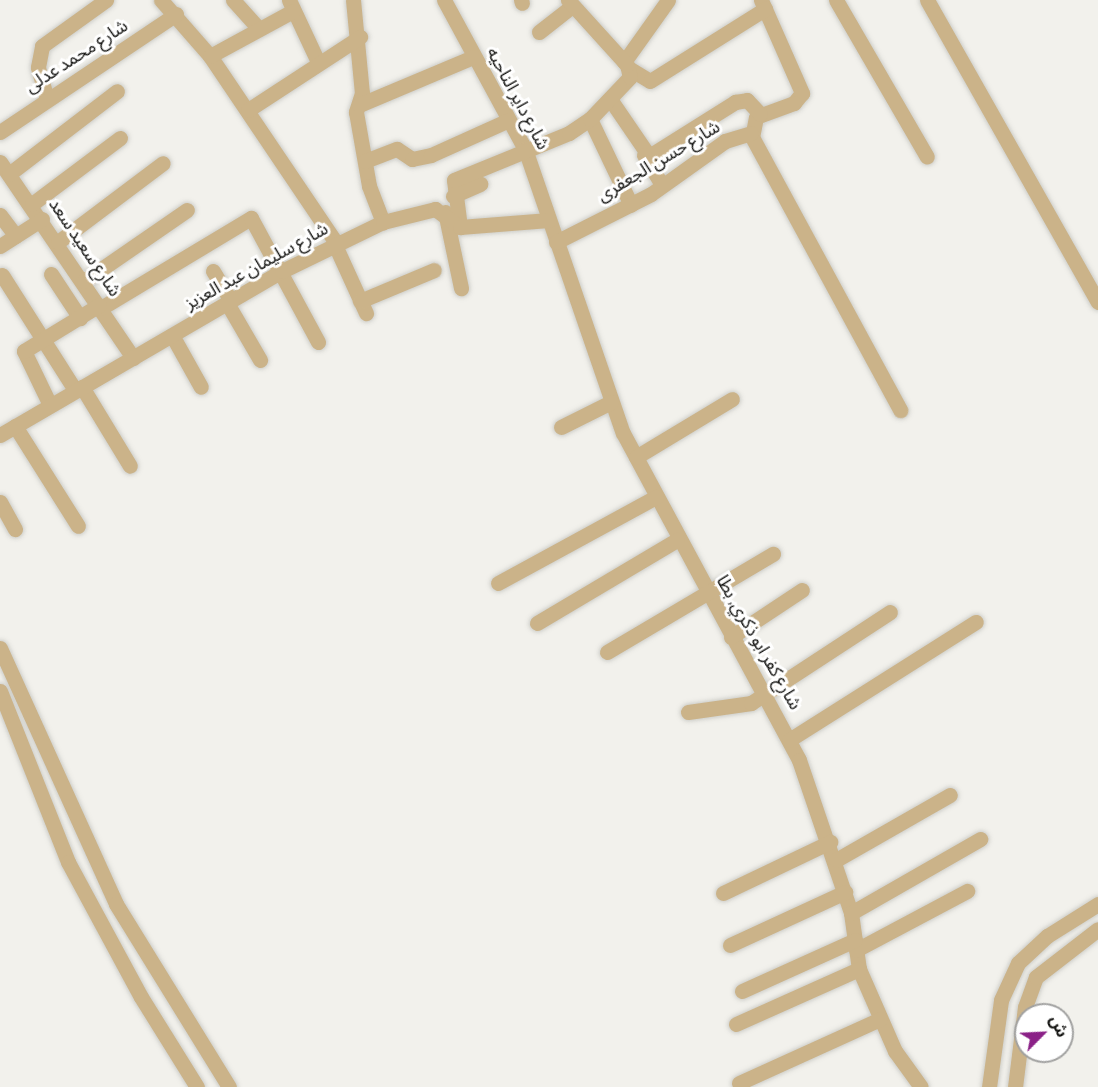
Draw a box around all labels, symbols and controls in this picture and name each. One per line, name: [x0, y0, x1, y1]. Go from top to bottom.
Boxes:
street label: شارع محمد عدلى: [21, 16, 133, 98]
street label: شارع داير الناحيه: [481, 44, 553, 154]
street label: شارع حسن الجعفرى: [594, 117, 724, 207]
street label: شارع سعيد سعد: [43, 195, 125, 301]
street label: شارع سليمان عبد العزيز: [182, 219, 332, 315]
street label: شارع كفر ابو ذكري, بطا: [711, 572, 805, 714]
north arrow: [1014, 1003, 1074, 1063]
text: ش: [1047, 1013, 1070, 1040]

